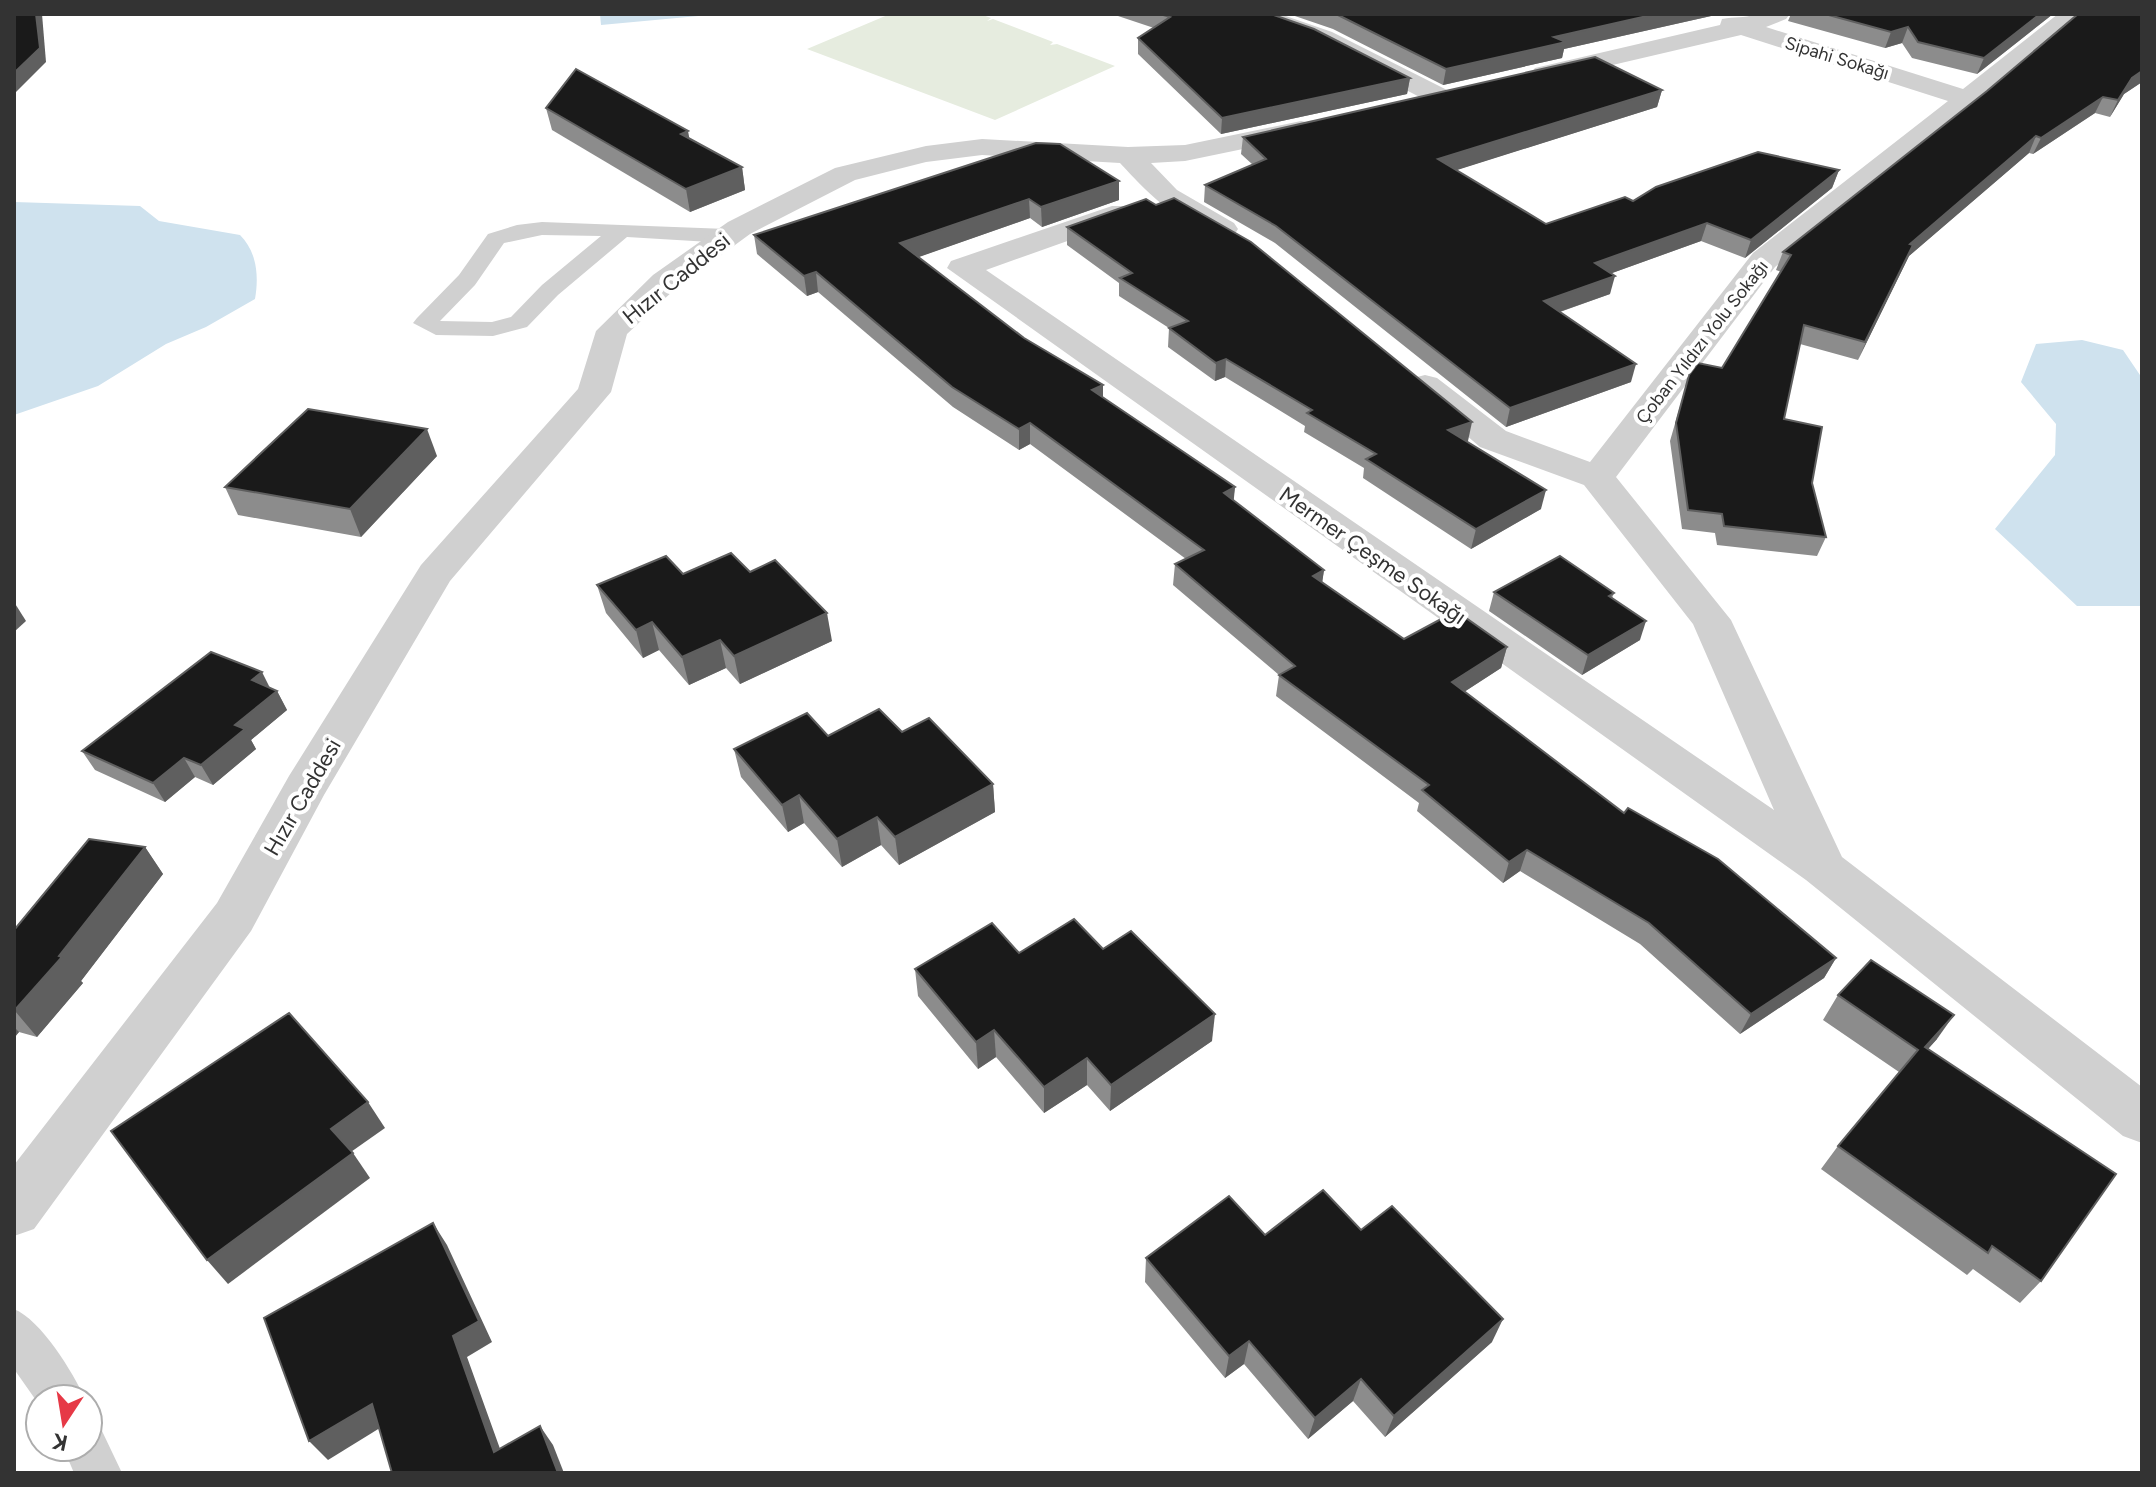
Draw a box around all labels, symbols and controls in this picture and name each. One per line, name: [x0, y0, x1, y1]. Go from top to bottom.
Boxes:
street label: Sipahi Sokağı: [1782, 32, 1892, 84]
street label: Hızır Caddesi: [617, 227, 736, 330]
street label: Çoban Yıldızı Yolu Sokağı: [1631, 256, 1773, 428]
street label: Mermer Çeşme Sokağı: [1274, 481, 1471, 630]
street label: Hızır Caddesi: [258, 734, 347, 861]
north arrow: [24, 1383, 104, 1463]
text: K: [50, 1427, 70, 1457]

